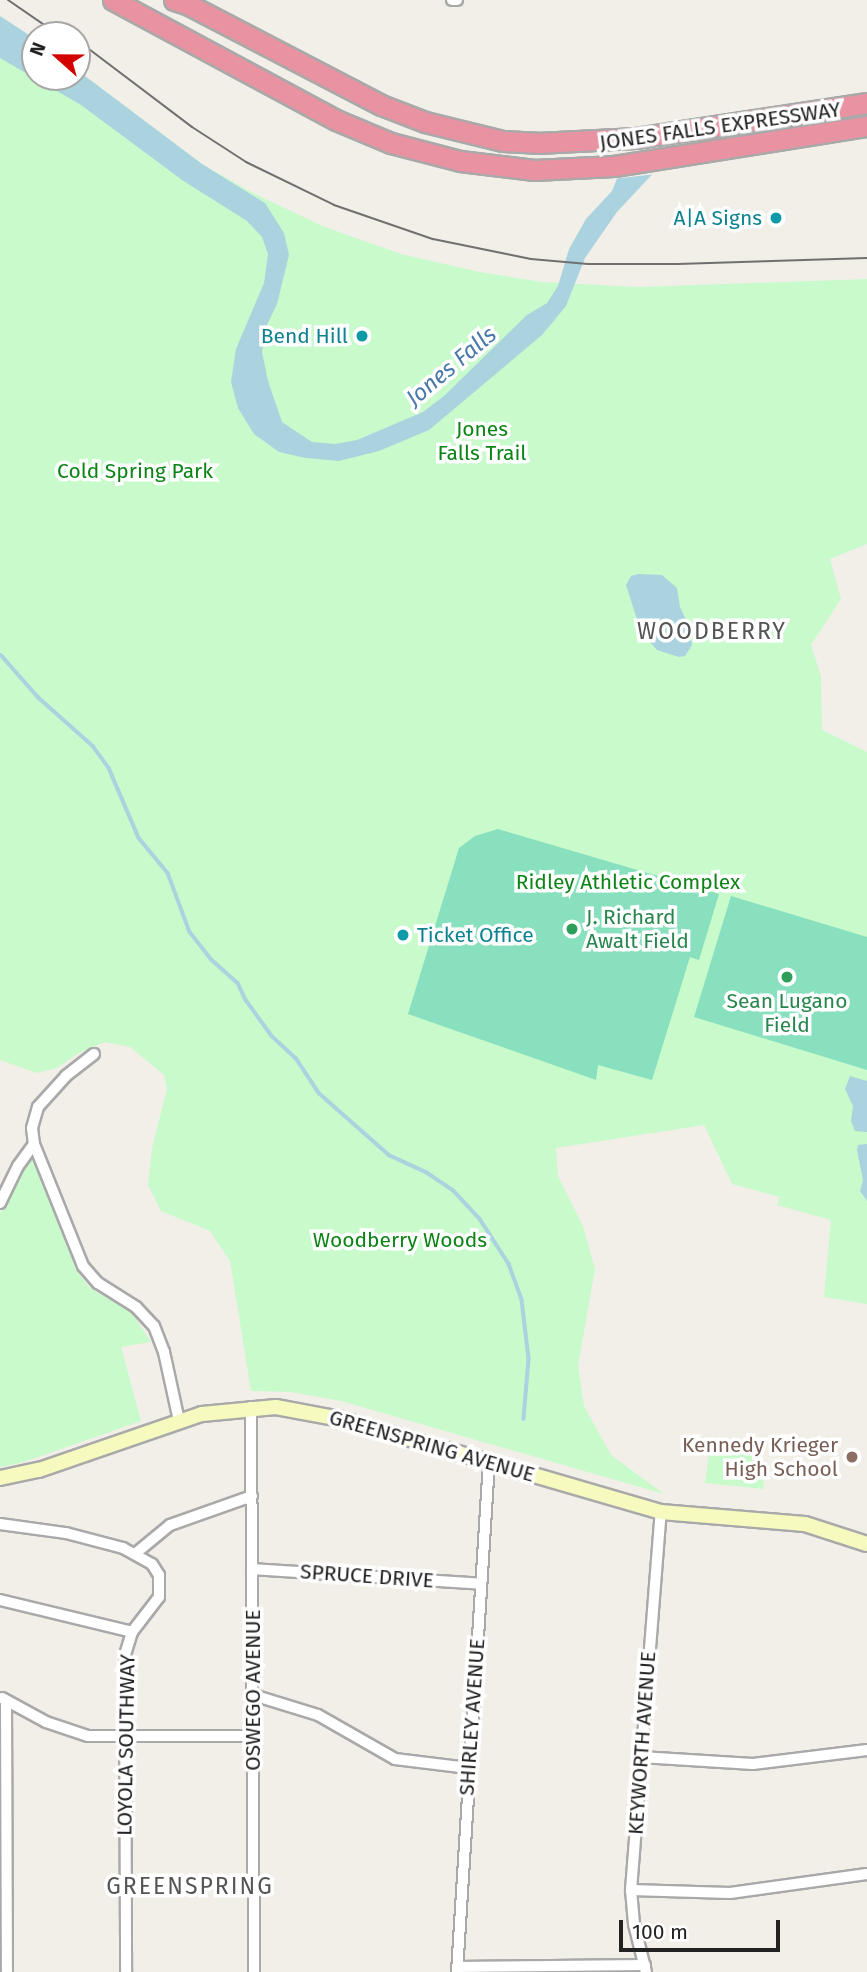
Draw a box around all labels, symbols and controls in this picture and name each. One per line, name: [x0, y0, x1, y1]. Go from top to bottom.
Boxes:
north arrow: [21, 21, 91, 91]
text: N: [25, 39, 51, 59]
street label: JONES FALLS EXPRESSWAY: [598, 97, 842, 155]
place label: A|A Signs: [674, 205, 762, 231]
marker: A|A Signs: [768, 210, 784, 226]
water label: Jones Falls: [400, 320, 502, 412]
place label: Bend Hill: [261, 323, 348, 349]
marker: Bend Hill: [354, 328, 370, 344]
park label: Jones Falls Trail: [437, 416, 527, 466]
park label: Cold Spring Park: [57, 458, 213, 484]
district label: WOODBERRY: [638, 617, 786, 645]
park label: Ridley Athletic Complex: [516, 869, 740, 895]
place label: J. Richard Awalt Field: [586, 904, 689, 954]
marker: J. Richard Awalt Field: [564, 921, 580, 937]
place label: Ticket Office: [417, 922, 534, 948]
marker: Ticket Office: [395, 927, 411, 943]
marker: Sean Lugano Field: [779, 969, 795, 985]
place label: Sean Lugano Field: [727, 988, 847, 1038]
park label: Woodberry Woods: [313, 1227, 487, 1253]
street label: GREENSPRING AVENUE: [326, 1405, 538, 1487]
place label: Kennedy Krieger High School: [682, 1432, 838, 1482]
marker: Kennedy Krieger High School: [844, 1449, 860, 1465]
street label: SPRUCE DRIVE: [299, 1559, 435, 1593]
street label: OSWEGO AVENUE: [240, 1609, 266, 1771]
street label: SHIRLEY AVENUE: [454, 1638, 490, 1796]
street label: KEYWORTH AVENUE: [623, 1650, 661, 1836]
street label: LOYOLA SOUTHWAY: [112, 1654, 140, 1836]
district label: GREENSPRING: [108, 1872, 272, 1900]
scale bar: [622, 1906, 783, 1950]
text: 100 m: [632, 1919, 688, 1945]

